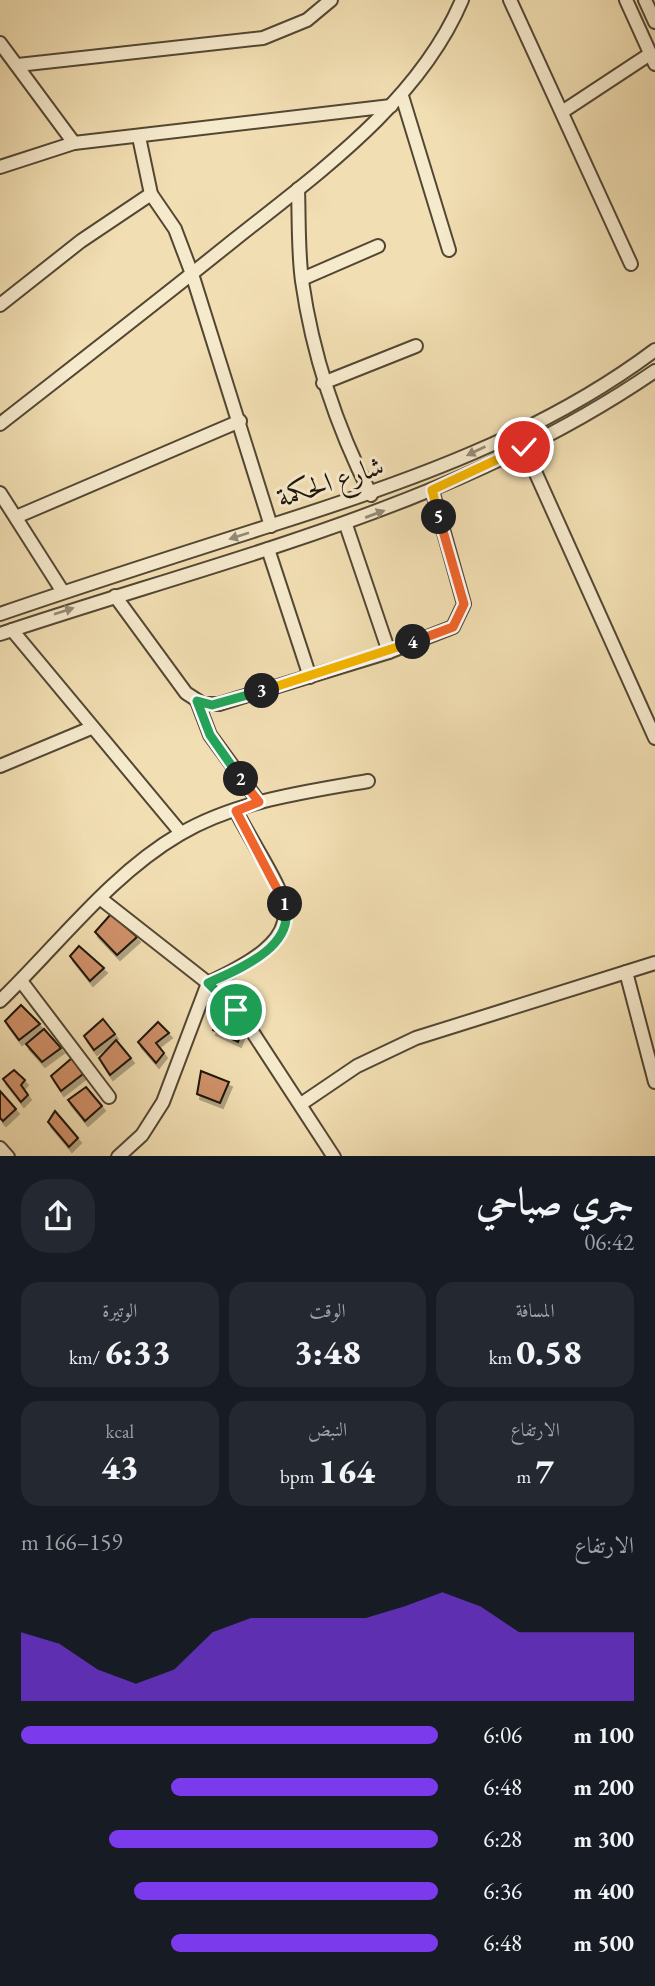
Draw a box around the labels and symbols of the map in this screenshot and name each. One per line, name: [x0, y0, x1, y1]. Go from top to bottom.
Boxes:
pin: [494, 417, 554, 477]
one-way arrow: [466, 446, 486, 457]
street label: شارع الحكمة: [272, 447, 390, 521]
pin: 5: [422, 500, 457, 534]
one-way arrow: [365, 508, 386, 519]
one-way arrow: [229, 531, 250, 542]
one-way arrow: [54, 605, 75, 616]
pin: 4: [396, 624, 430, 660]
pin: 3: [244, 674, 280, 708]
pin: 2: [224, 762, 258, 796]
pin: 1: [268, 886, 302, 922]
pin: [206, 980, 266, 1040]

